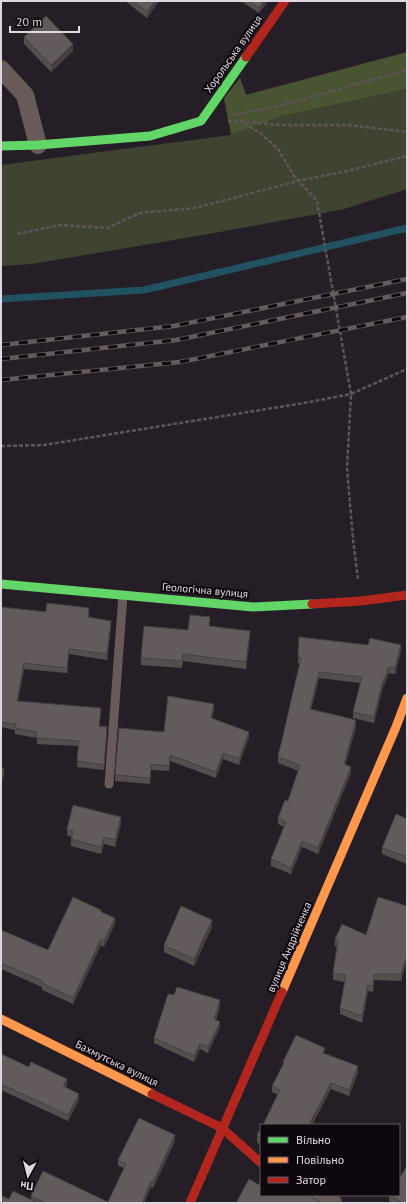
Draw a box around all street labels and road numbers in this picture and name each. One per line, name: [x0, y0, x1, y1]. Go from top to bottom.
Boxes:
street label: Хорольська вулиця: [201, 13, 265, 95]
street label: Геологічна вулиця: [161, 579, 249, 601]
street label: вулиця Андрійченка: [264, 900, 314, 994]
street label: Бахмутська вулиця: [73, 1037, 161, 1089]

